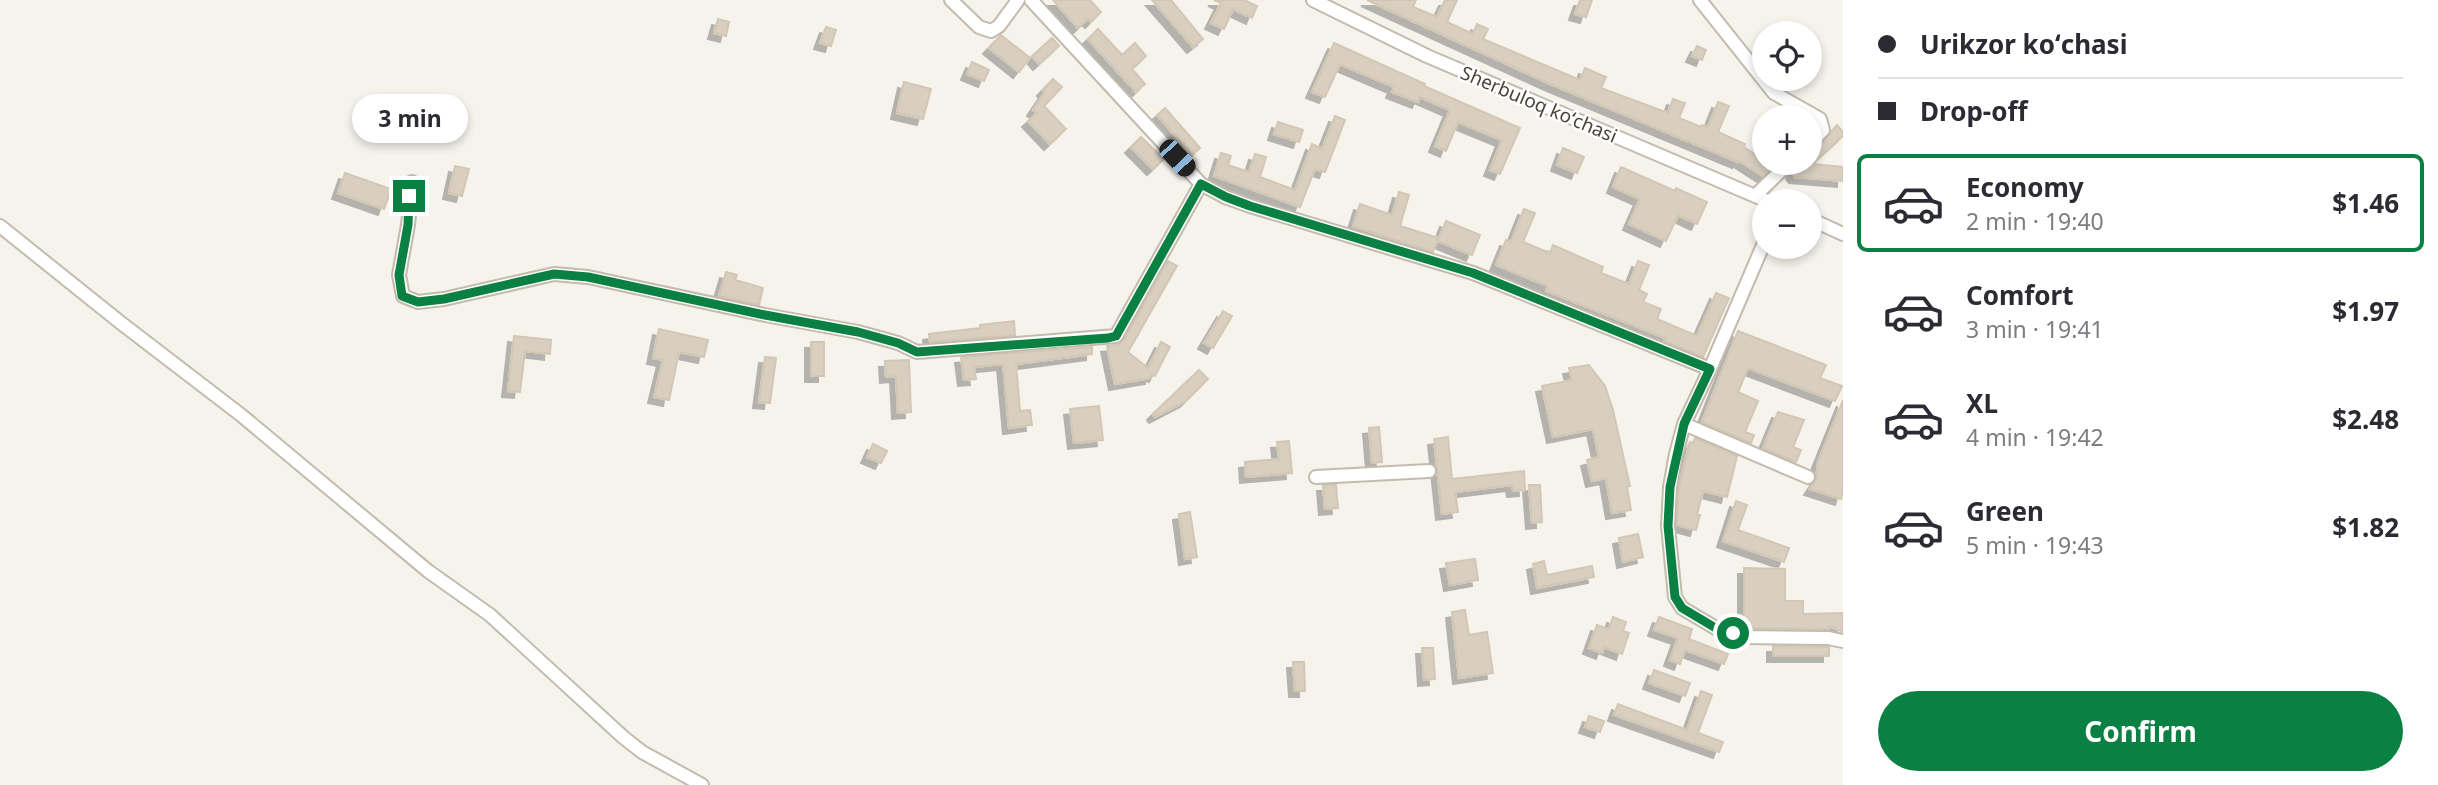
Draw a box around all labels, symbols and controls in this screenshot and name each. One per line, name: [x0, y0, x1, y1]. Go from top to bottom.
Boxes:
map controls: [1752, 21, 1822, 259]
button: locate: [1752, 21, 1822, 91]
text: Urikzor koʻchasi: [1920, 26, 2127, 62]
street label: Sherbuloq koʻchasi: [1457, 59, 1621, 149]
text: Drop-off: [1920, 93, 2027, 129]
callout: 3 min: [351, 94, 467, 144]
text: 3 min: [378, 102, 442, 134]
button: +: [1752, 105, 1822, 175]
car: [1155, 135, 1200, 181]
text: Economy: [1966, 169, 2084, 205]
icon: car: [1882, 172, 1945, 235]
route end: [393, 180, 425, 212]
text: $1.46: [2332, 185, 2399, 221]
button: −: [1752, 189, 1822, 259]
text: 2 min · 19:40: [1966, 205, 2104, 237]
text: Comfort: [1966, 277, 2074, 313]
icon: car: [1882, 280, 1945, 343]
text: $1.97: [2332, 293, 2399, 329]
text: 3 min · 19:41: [1966, 313, 2104, 345]
text: XL: [1966, 385, 1998, 421]
icon: car: [1882, 388, 1945, 451]
text: $2.48: [2332, 401, 2399, 437]
text: 4 min · 19:42: [1966, 421, 2104, 453]
text: Green: [1966, 493, 2044, 529]
icon: car: [1882, 496, 1945, 559]
text: $1.82: [2332, 509, 2399, 545]
text: 5 min · 19:43: [1966, 529, 2104, 561]
route start: [1717, 617, 1749, 649]
button: Confirm: [1878, 691, 2403, 771]

